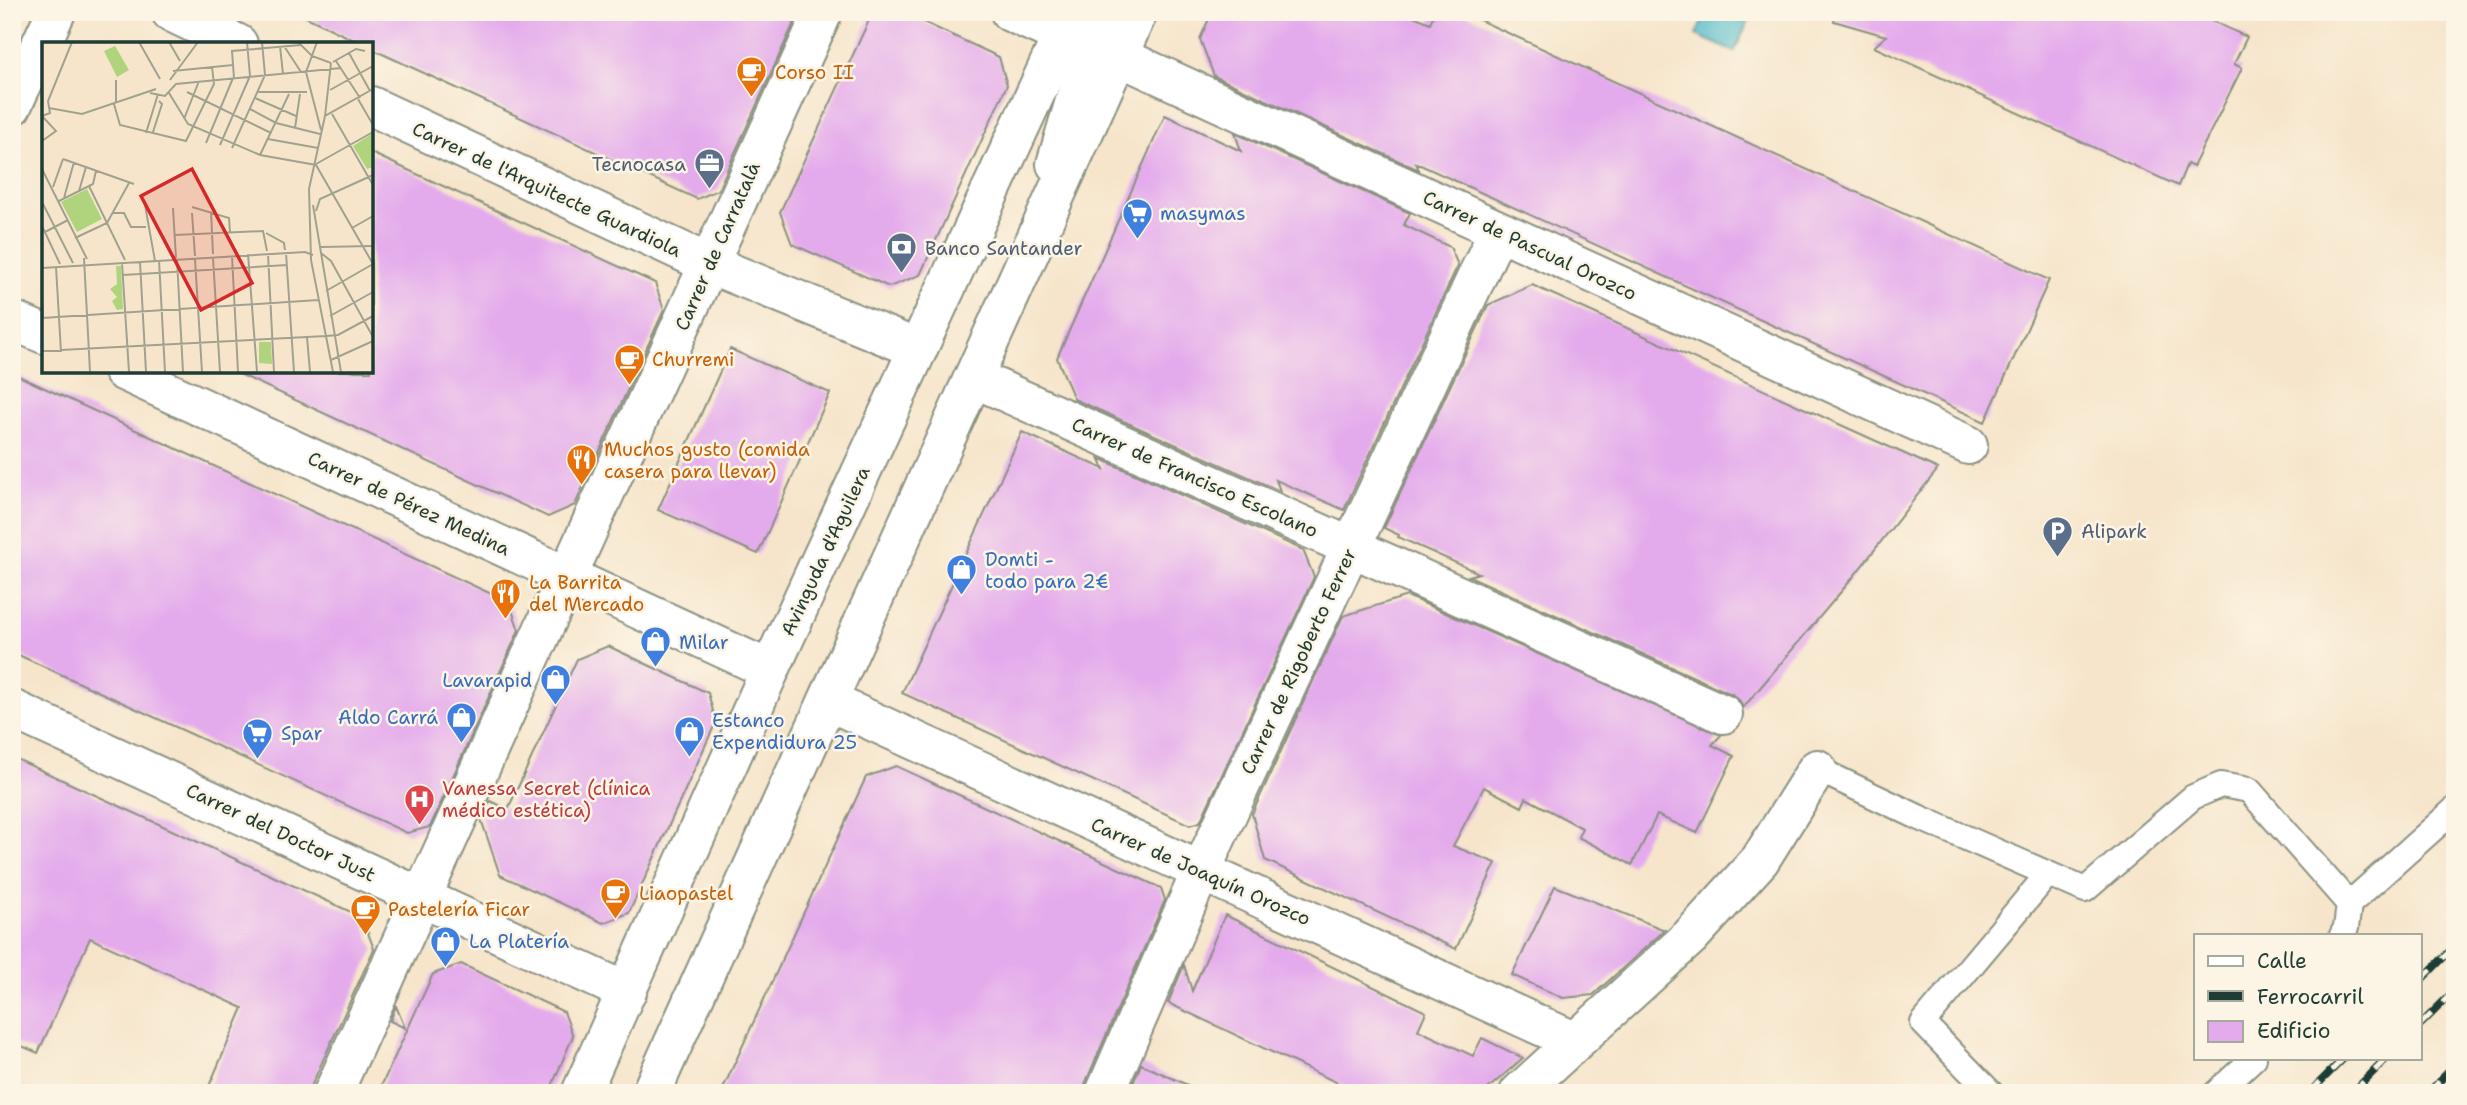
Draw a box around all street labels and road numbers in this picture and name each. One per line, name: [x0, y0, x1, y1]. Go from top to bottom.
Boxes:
street label: Carrer de l'Arquitecte Guardiola: [408, 116, 685, 263]
street label: Carrer de Carratalà: [669, 158, 766, 334]
street label: Carrer de Pascual Orozco: [1419, 185, 1641, 306]
street label: Carrer de Francisco Escolano: [1068, 412, 1322, 543]
street label: Carrer de Pérez Medina: [304, 446, 514, 561]
street label: Avinguda d'Aguilera: [775, 462, 876, 640]
street label: Carrer de Rigoberto Ferrer: [1235, 544, 1362, 778]
street label: Carrer del Doctor Just: [182, 777, 380, 887]
street label: Carrer de Joaquín Orozco: [1087, 812, 1315, 931]

